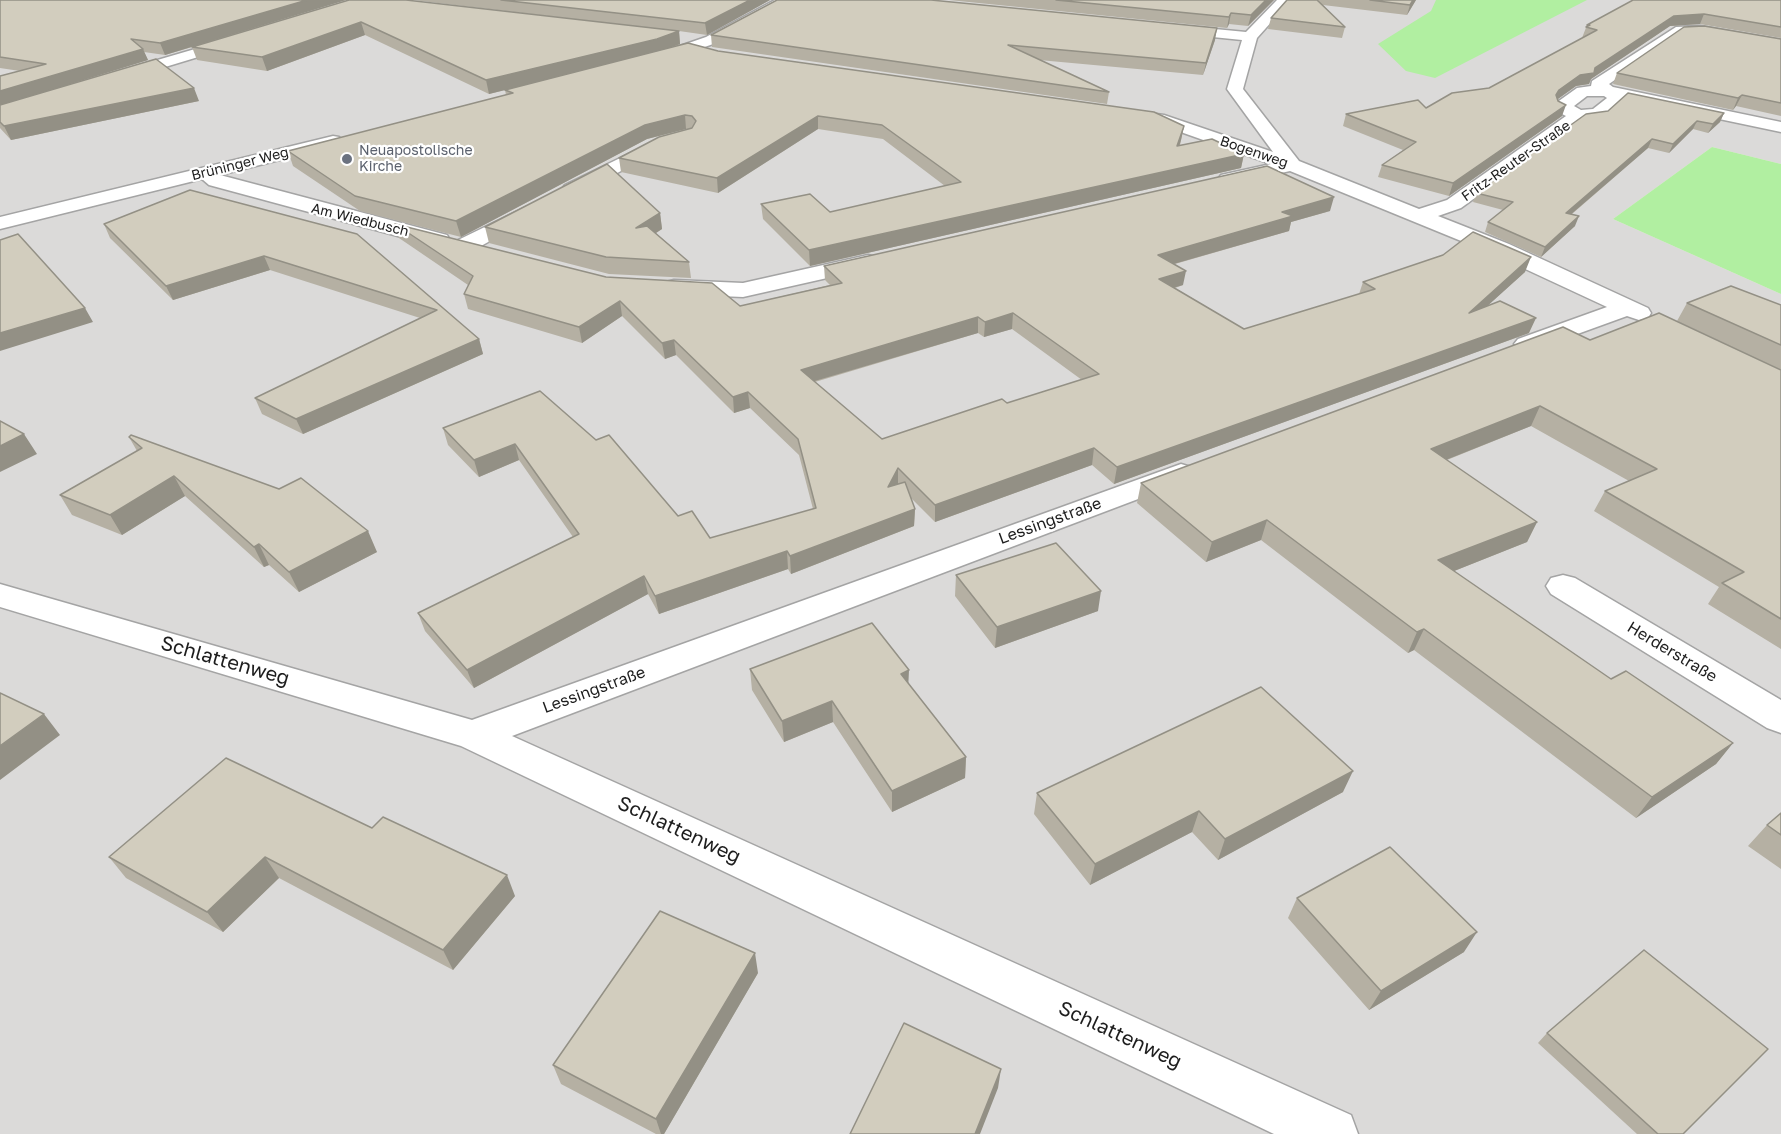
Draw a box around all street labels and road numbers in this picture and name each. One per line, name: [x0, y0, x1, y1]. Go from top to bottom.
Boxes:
street label: Fritz-Reuter-Straße: [1458, 117, 1574, 205]
street label: Bogenweg: [1218, 133, 1290, 171]
street label: Brüninger Weg: [190, 144, 290, 184]
street label: Am Wiedbusch: [309, 200, 411, 240]
street label: Lessingstraße: [996, 494, 1104, 548]
street label: Herderstraße: [1624, 618, 1720, 686]
street label: Schlattenweg: [158, 631, 292, 691]
street label: Lessingstraße: [540, 663, 648, 717]
street label: Schlattenweg: [614, 791, 744, 869]
street label: Schlattenweg: [1055, 996, 1185, 1074]

